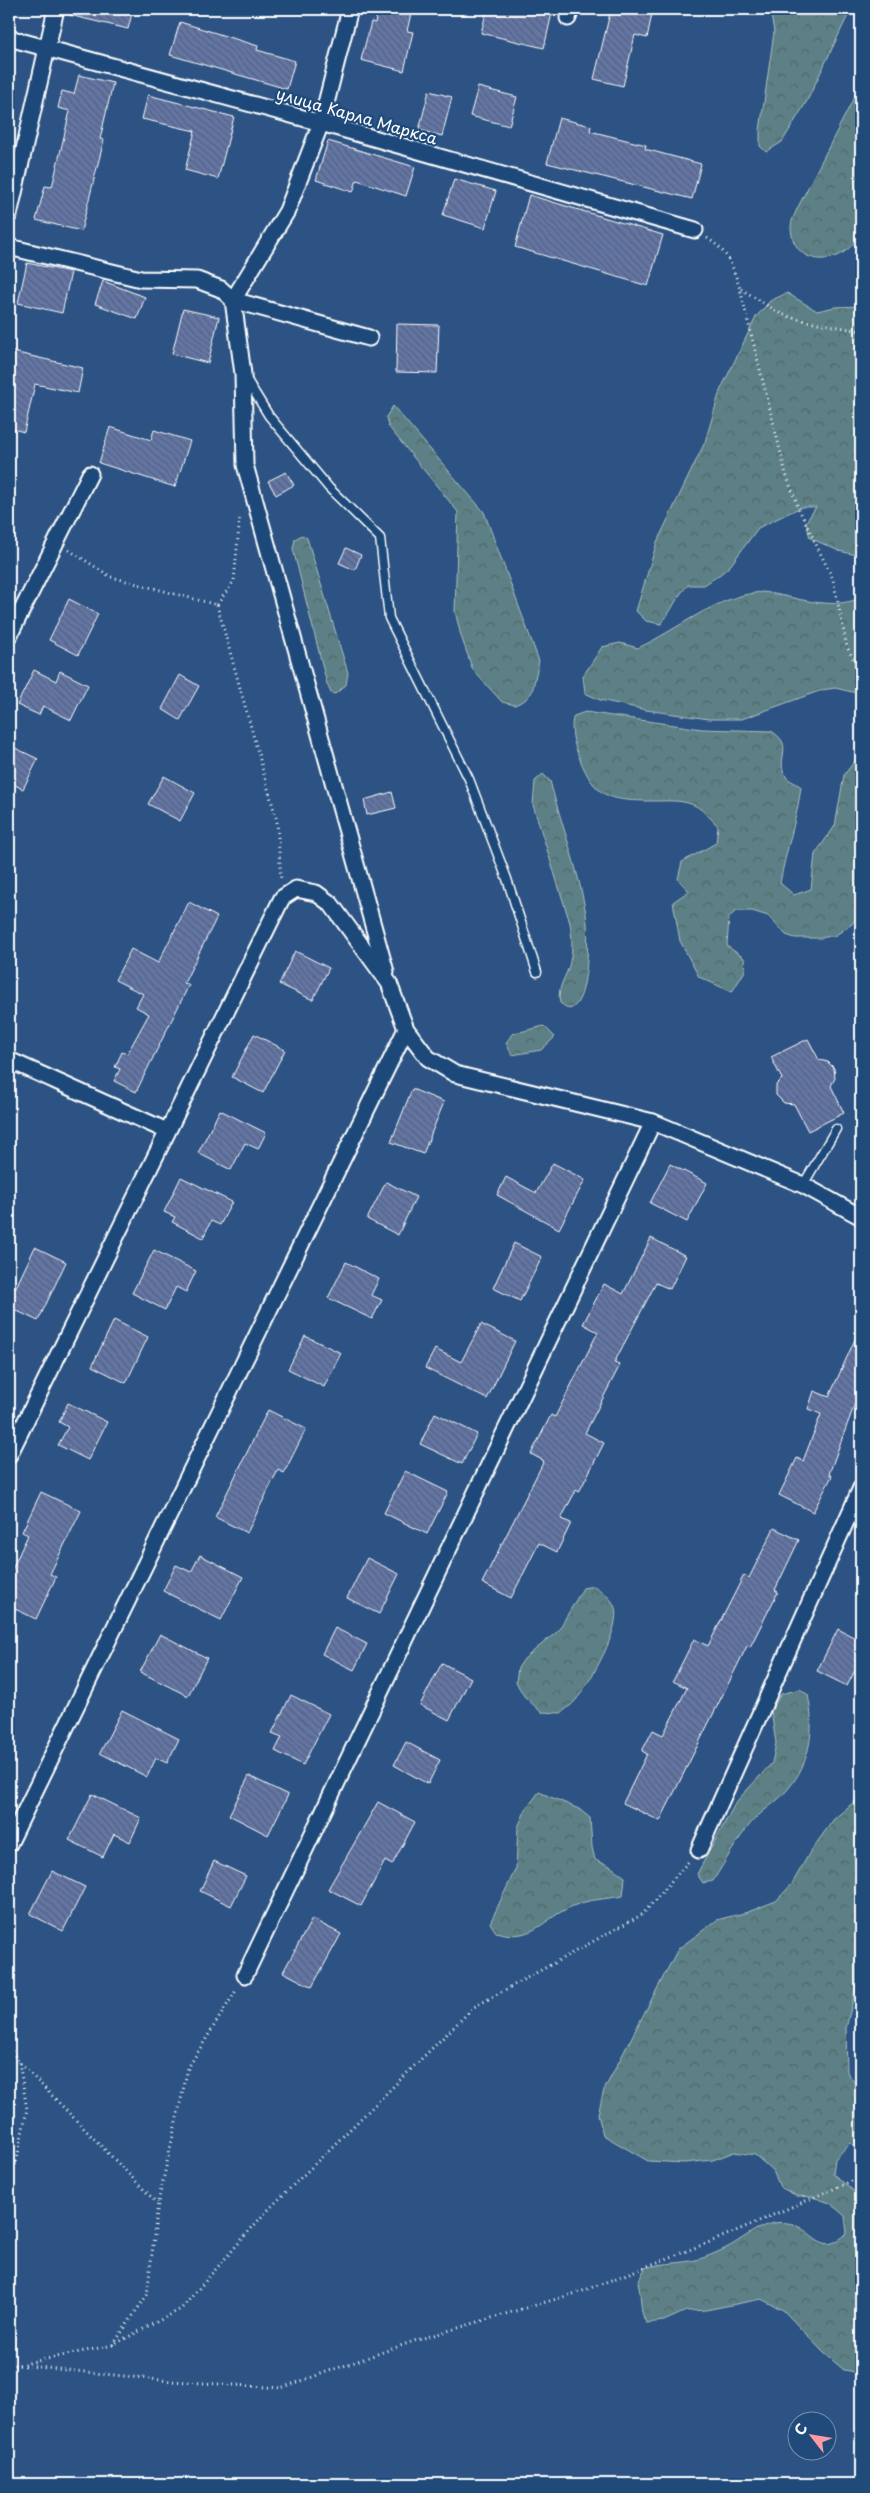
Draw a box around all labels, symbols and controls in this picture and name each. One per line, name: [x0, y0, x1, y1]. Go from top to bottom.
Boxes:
street label: улица Карла Маркса: [274, 80, 440, 150]
north arrow: [788, 2410, 838, 2460]
text: С: [789, 2419, 812, 2439]

